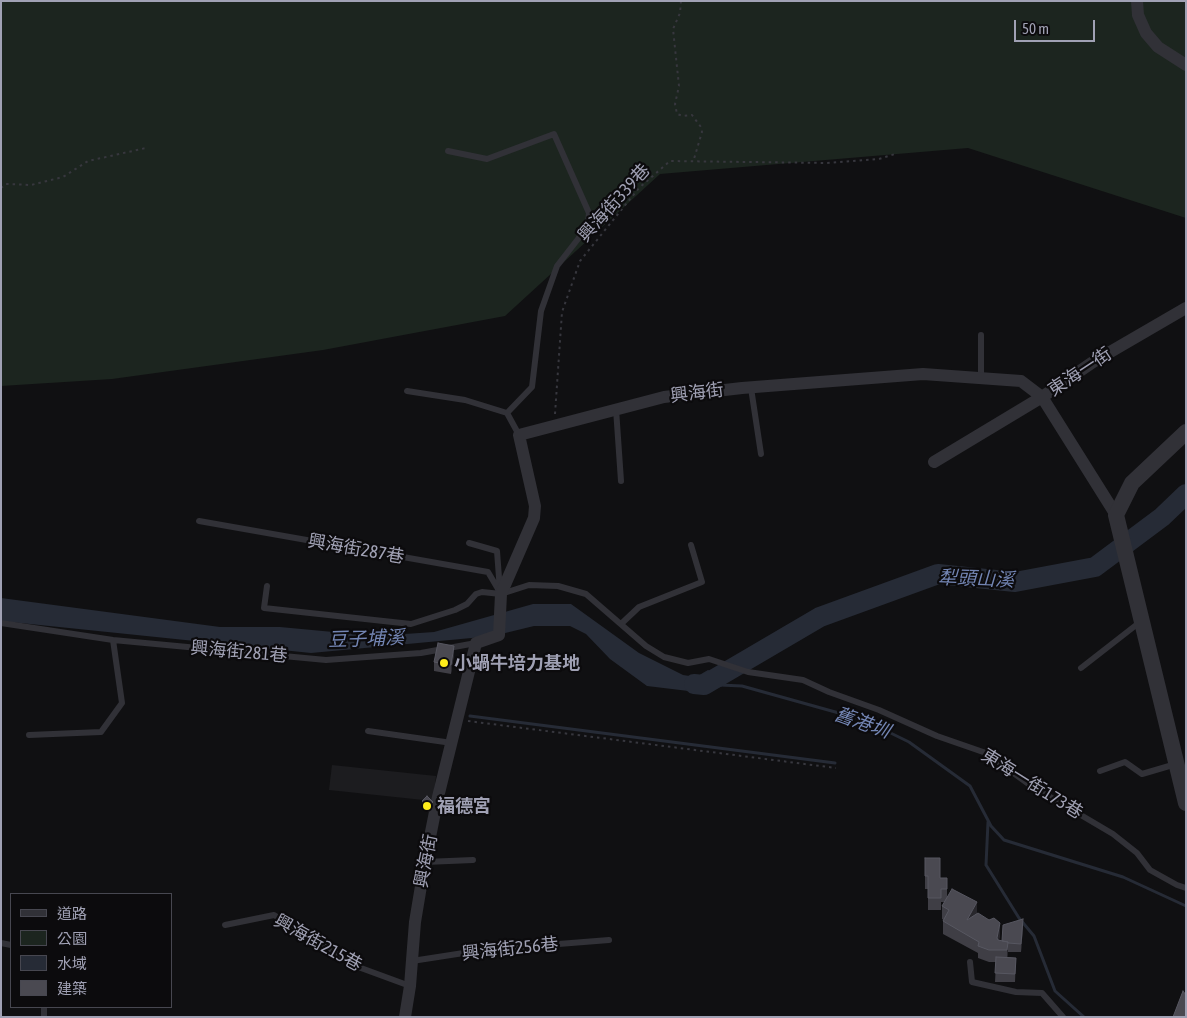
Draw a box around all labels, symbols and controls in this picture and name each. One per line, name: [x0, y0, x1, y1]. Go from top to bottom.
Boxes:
scale bar: [1017, 10, 1098, 42]
text: 50 m: [1022, 20, 1049, 37]
street label: 興海街339巷: [573, 160, 655, 246]
street label: 東海一街: [1044, 343, 1116, 401]
street label: 興海街: [669, 379, 725, 407]
street label: 興海街287巷: [306, 530, 406, 568]
water label: 犁頭山溪: [938, 566, 1014, 592]
water label: 豆子埔溪: [328, 626, 404, 652]
street label: 興海街281巷: [190, 637, 288, 667]
place label: 小蝸牛培力基地: [454, 652, 580, 674]
marker: 小蝸牛培力基地: [438, 657, 450, 669]
water label: 舊港圳: [831, 703, 893, 743]
street label: 東海一街173巷: [977, 744, 1087, 824]
place label: 福德宮: [437, 795, 491, 817]
marker: 福德宮: [421, 800, 433, 812]
street label: 興海街: [410, 832, 442, 890]
legend: [10, 893, 172, 1008]
text: 道路: [57, 905, 87, 922]
street label: 興海街215巷: [270, 910, 366, 976]
text: 公園: [57, 930, 87, 947]
street label: 興海街256巷: [460, 933, 560, 965]
text: 水域: [57, 955, 87, 972]
text: 建築: [57, 980, 87, 997]

